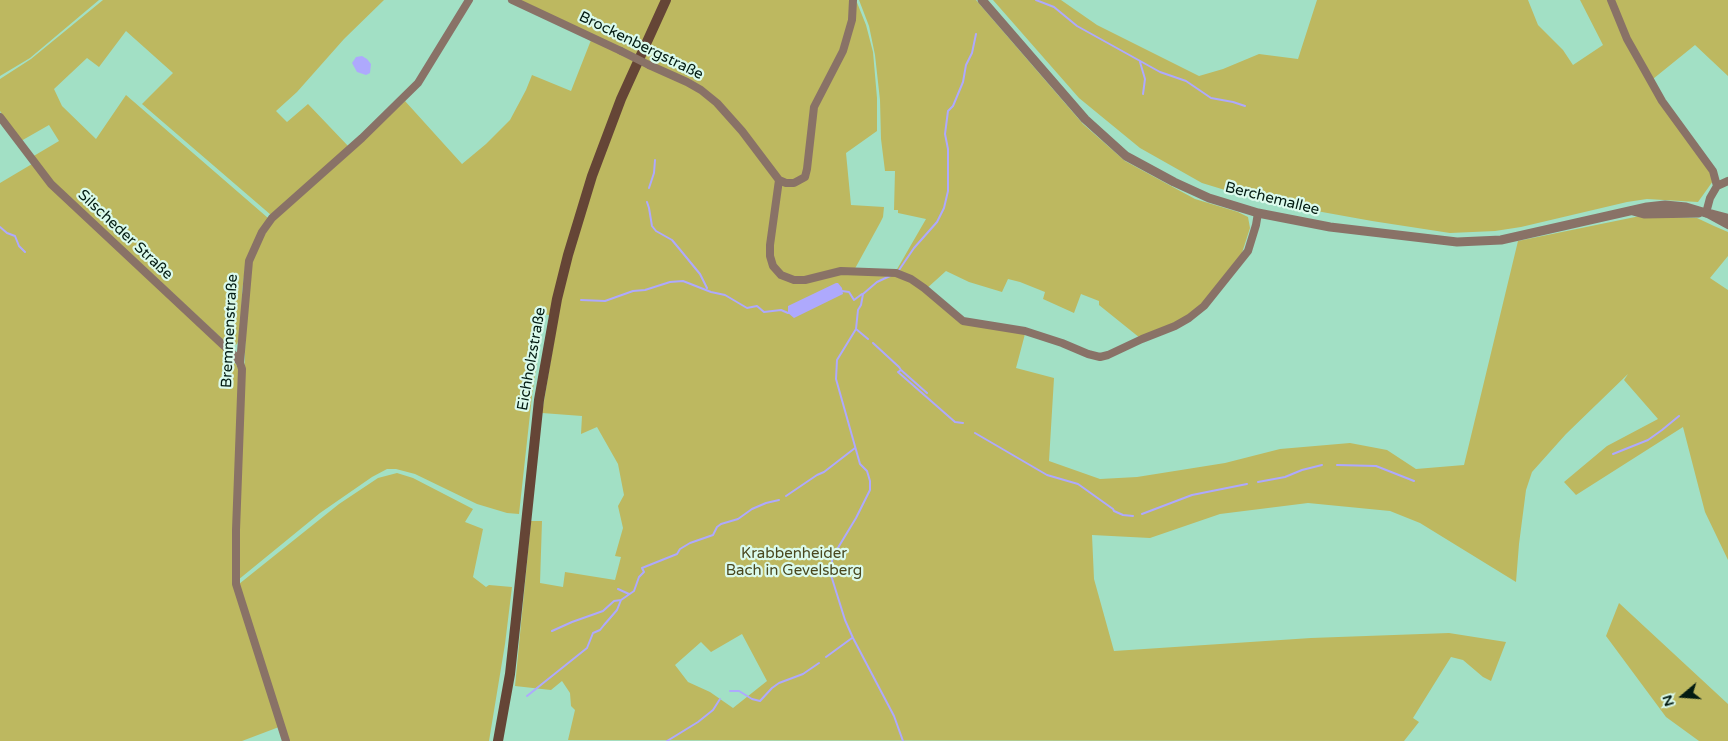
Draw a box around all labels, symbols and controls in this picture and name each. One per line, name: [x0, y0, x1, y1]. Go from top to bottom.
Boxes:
street label: Brockenbergstraße: [576, 8, 706, 84]
street label: Berchemallee: [1223, 179, 1321, 219]
street label: Silscheder Straße: [74, 186, 176, 284]
street label: Bremmenstraße: [218, 274, 242, 388]
street label: Eichholzstraße: [514, 306, 550, 412]
park label: Krabbenheider Bach in Gevelsberg: [726, 545, 862, 580]
north arrow: [1658, 671, 1708, 721]
text: N: [1658, 693, 1678, 709]

